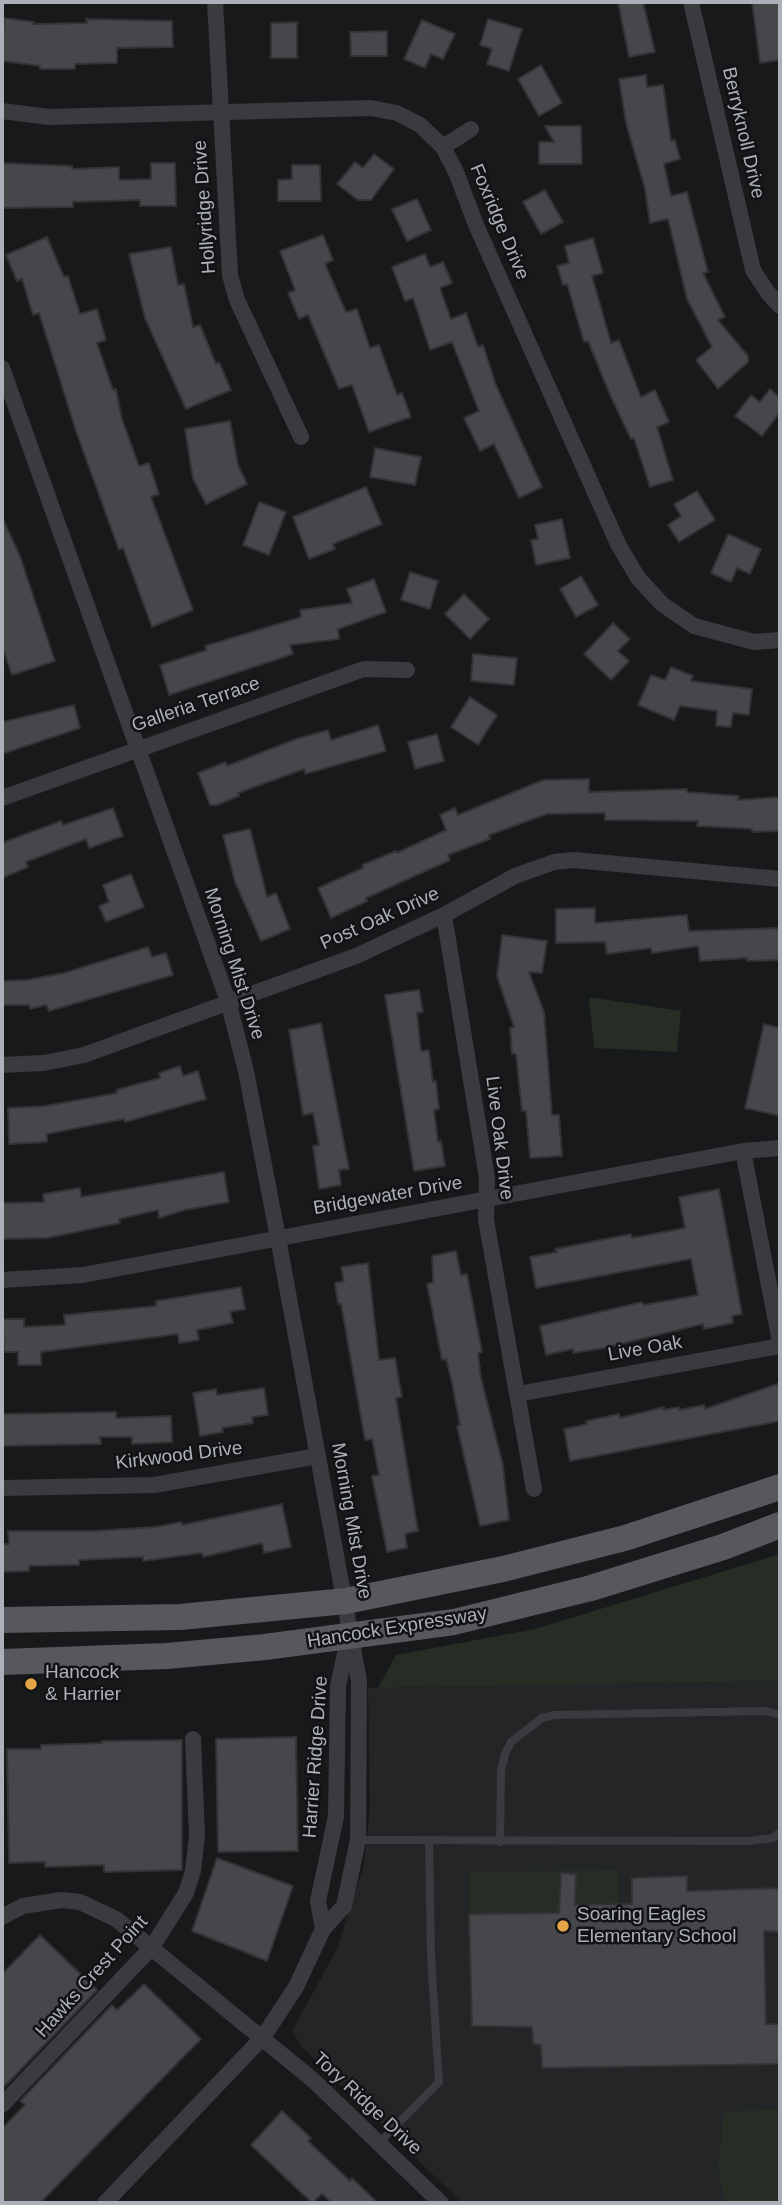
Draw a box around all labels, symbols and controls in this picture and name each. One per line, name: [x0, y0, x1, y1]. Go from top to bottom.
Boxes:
street label: Berryknoll Drive: [717, 65, 769, 201]
street label: Hollyridge Drive: [189, 139, 221, 275]
street label: Foxridge Drive: [464, 161, 534, 283]
street label: Galleria Terrace: [129, 672, 263, 738]
street label: Post Oak Drive: [317, 883, 443, 955]
street label: Morning Mist Drive: [199, 885, 269, 1043]
street label: Live Oak Drive: [480, 1075, 518, 1201]
street label: Bridgewater Drive: [312, 1172, 464, 1220]
street label: Live Oak: [606, 1331, 684, 1367]
street label: Kirkwood Drive: [114, 1437, 244, 1475]
street label: Morning Mist Drive: [326, 1441, 376, 1601]
street label: Hancock Expressway: [306, 1603, 488, 1653]
place label: Hancock & Harrier: [45, 1662, 121, 1706]
street label: Harrier Ridge Drive: [299, 1675, 333, 1839]
marker: Hancock & Harrier: [23, 1676, 39, 1692]
place label: Soaring Eagles Elementary School: [577, 1904, 736, 1948]
street label: Hawks Crest Point: [31, 1911, 153, 2043]
marker: Soaring Eagles Elementary School: [555, 1918, 571, 1934]
street label: Tory Ridge Drive: [308, 2048, 426, 2160]

